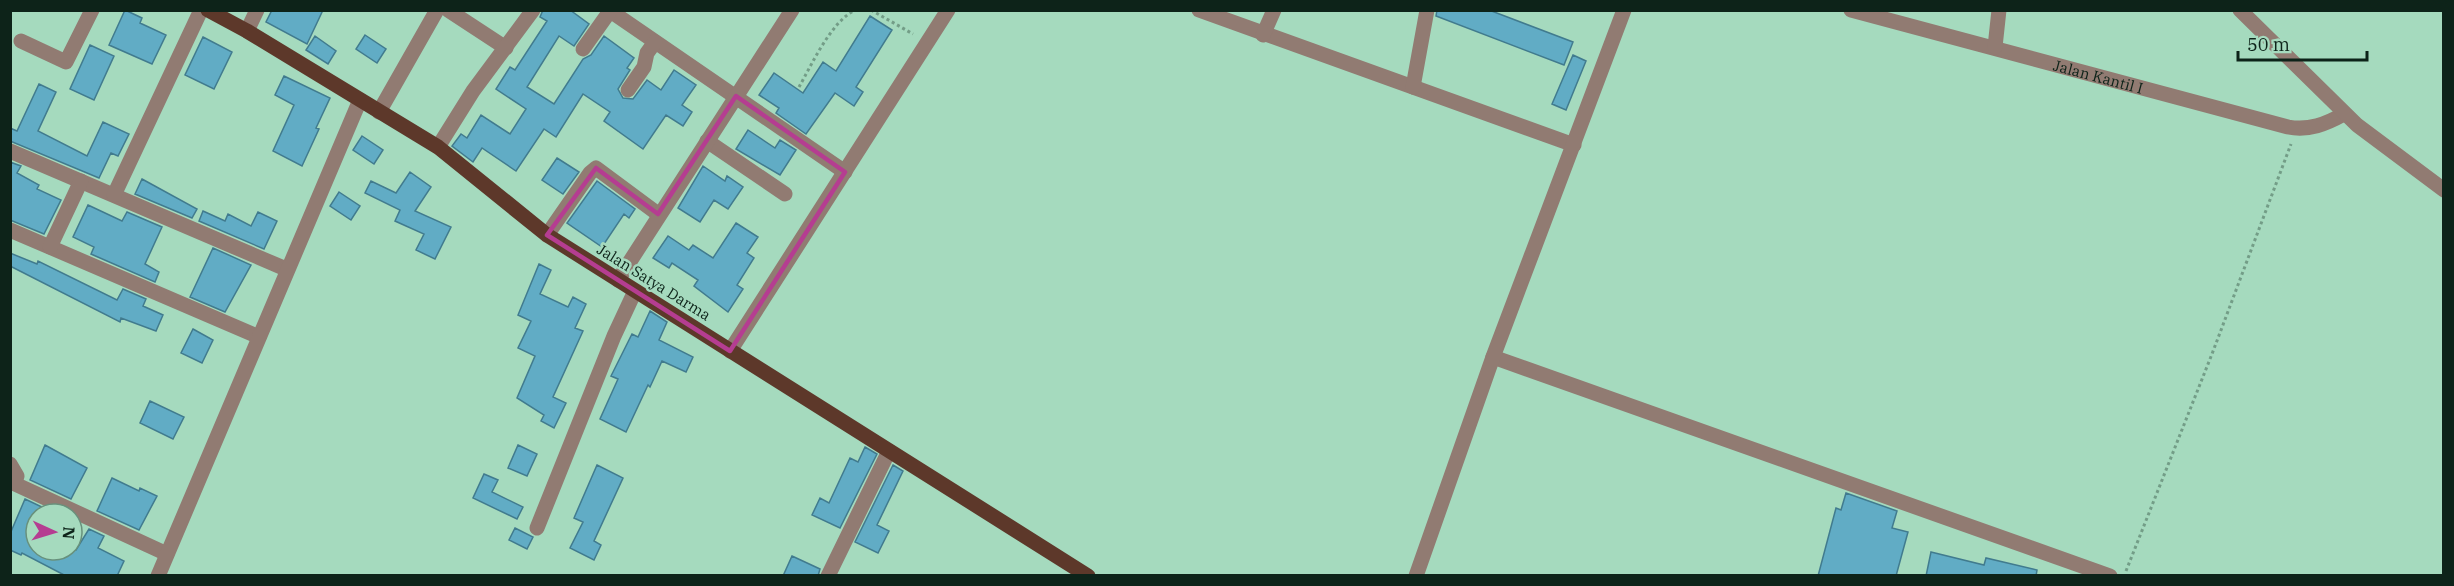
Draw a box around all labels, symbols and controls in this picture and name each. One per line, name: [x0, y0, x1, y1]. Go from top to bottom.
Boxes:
scale bar: [2238, 24, 2367, 62]
text: 50 m: [2247, 33, 2290, 56]
street label: Jalan Kantil I: [2051, 55, 2145, 97]
street label: Jalan Satya Darma: [594, 239, 714, 325]
north arrow: [24, 502, 84, 562]
text: N: [59, 526, 79, 540]

